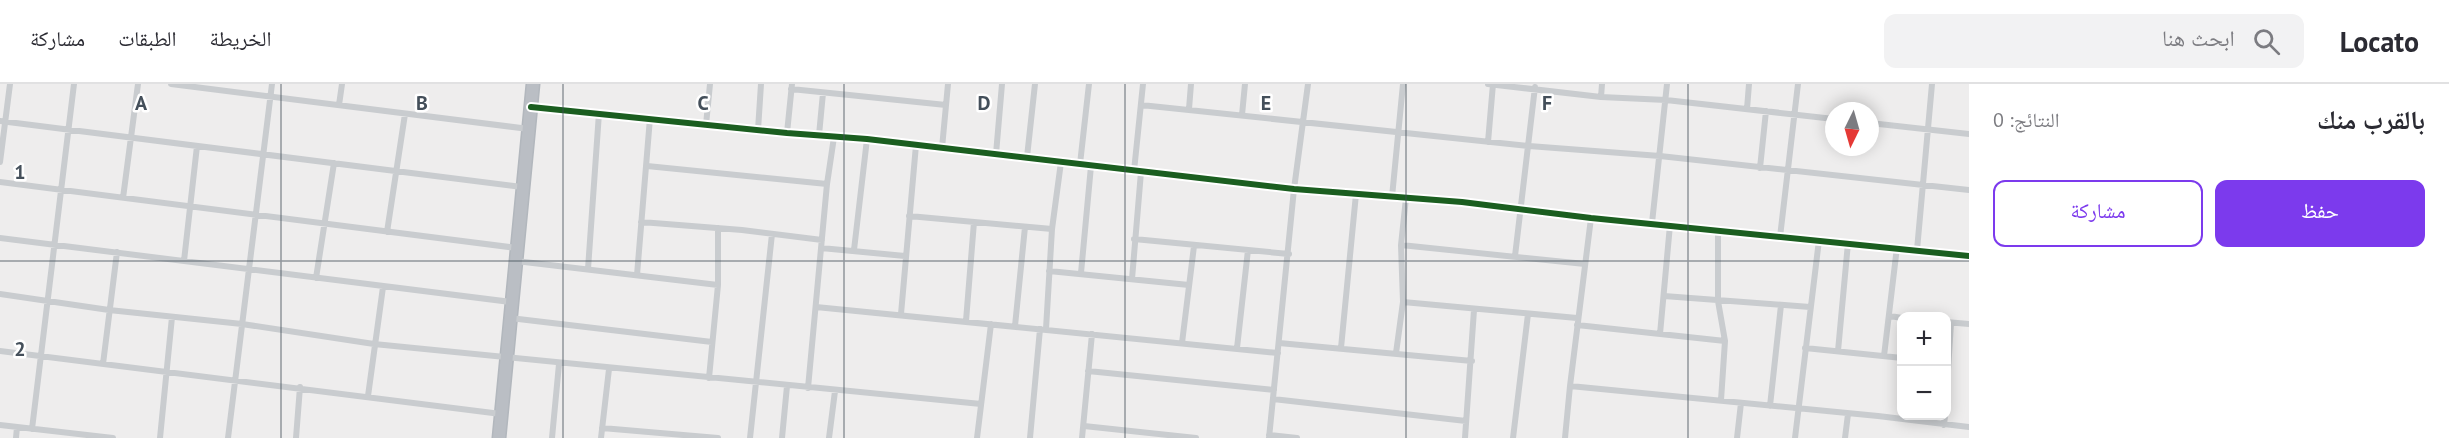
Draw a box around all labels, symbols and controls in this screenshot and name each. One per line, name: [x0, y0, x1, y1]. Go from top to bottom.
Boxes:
search box: [1884, 14, 2304, 68]
text: Locato: [2340, 23, 2419, 60]
text: ابحث هنا: [2162, 24, 2235, 52]
text: مشاركة: [30, 25, 85, 52]
text: الطبقات: [118, 25, 177, 52]
text: الخريطة: [210, 25, 271, 52]
icon: search: [2250, 25, 2283, 58]
text: A: [135, 90, 148, 116]
text: B: [416, 90, 428, 116]
text: C: [697, 90, 709, 116]
text: D: [978, 90, 991, 116]
text: E: [1261, 90, 1271, 116]
text: F: [1542, 90, 1552, 116]
north arrow: [1825, 102, 1879, 156]
text: بالقرب منك: [2317, 103, 2425, 136]
text: النتائج: 0: [1993, 107, 2060, 133]
text: 1: [14, 159, 26, 185]
button: مشاركة: [1993, 180, 2203, 247]
button: حفظ: [2215, 180, 2425, 247]
map controls: [1897, 312, 1951, 420]
button: +: [1897, 312, 1951, 366]
text: 2: [14, 336, 26, 362]
button: −: [1897, 366, 1951, 420]

